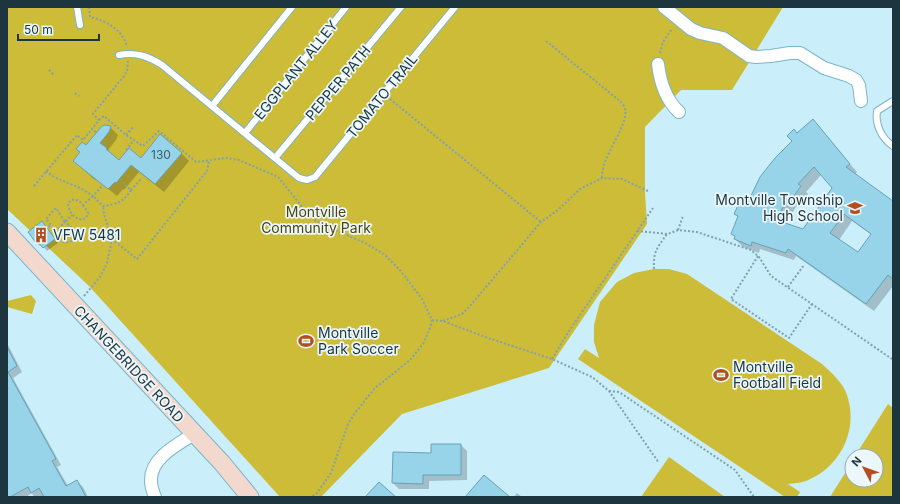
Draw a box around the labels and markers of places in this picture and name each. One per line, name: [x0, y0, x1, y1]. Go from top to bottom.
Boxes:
place label: Montville Township High School: [715, 191, 843, 224]
school or university icon: Montville Township High School: [846, 199, 864, 217]
building icon: VFW 5481: [32, 226, 50, 244]
place label: VFW 5481: [53, 226, 121, 243]
place label: Montville Park Soccer: [318, 324, 399, 357]
sports icon: Montville Park Soccer: [297, 332, 315, 350]
place label: Montville Football Field: [733, 358, 821, 391]
sports icon: Montville Football Field: [712, 366, 730, 384]

